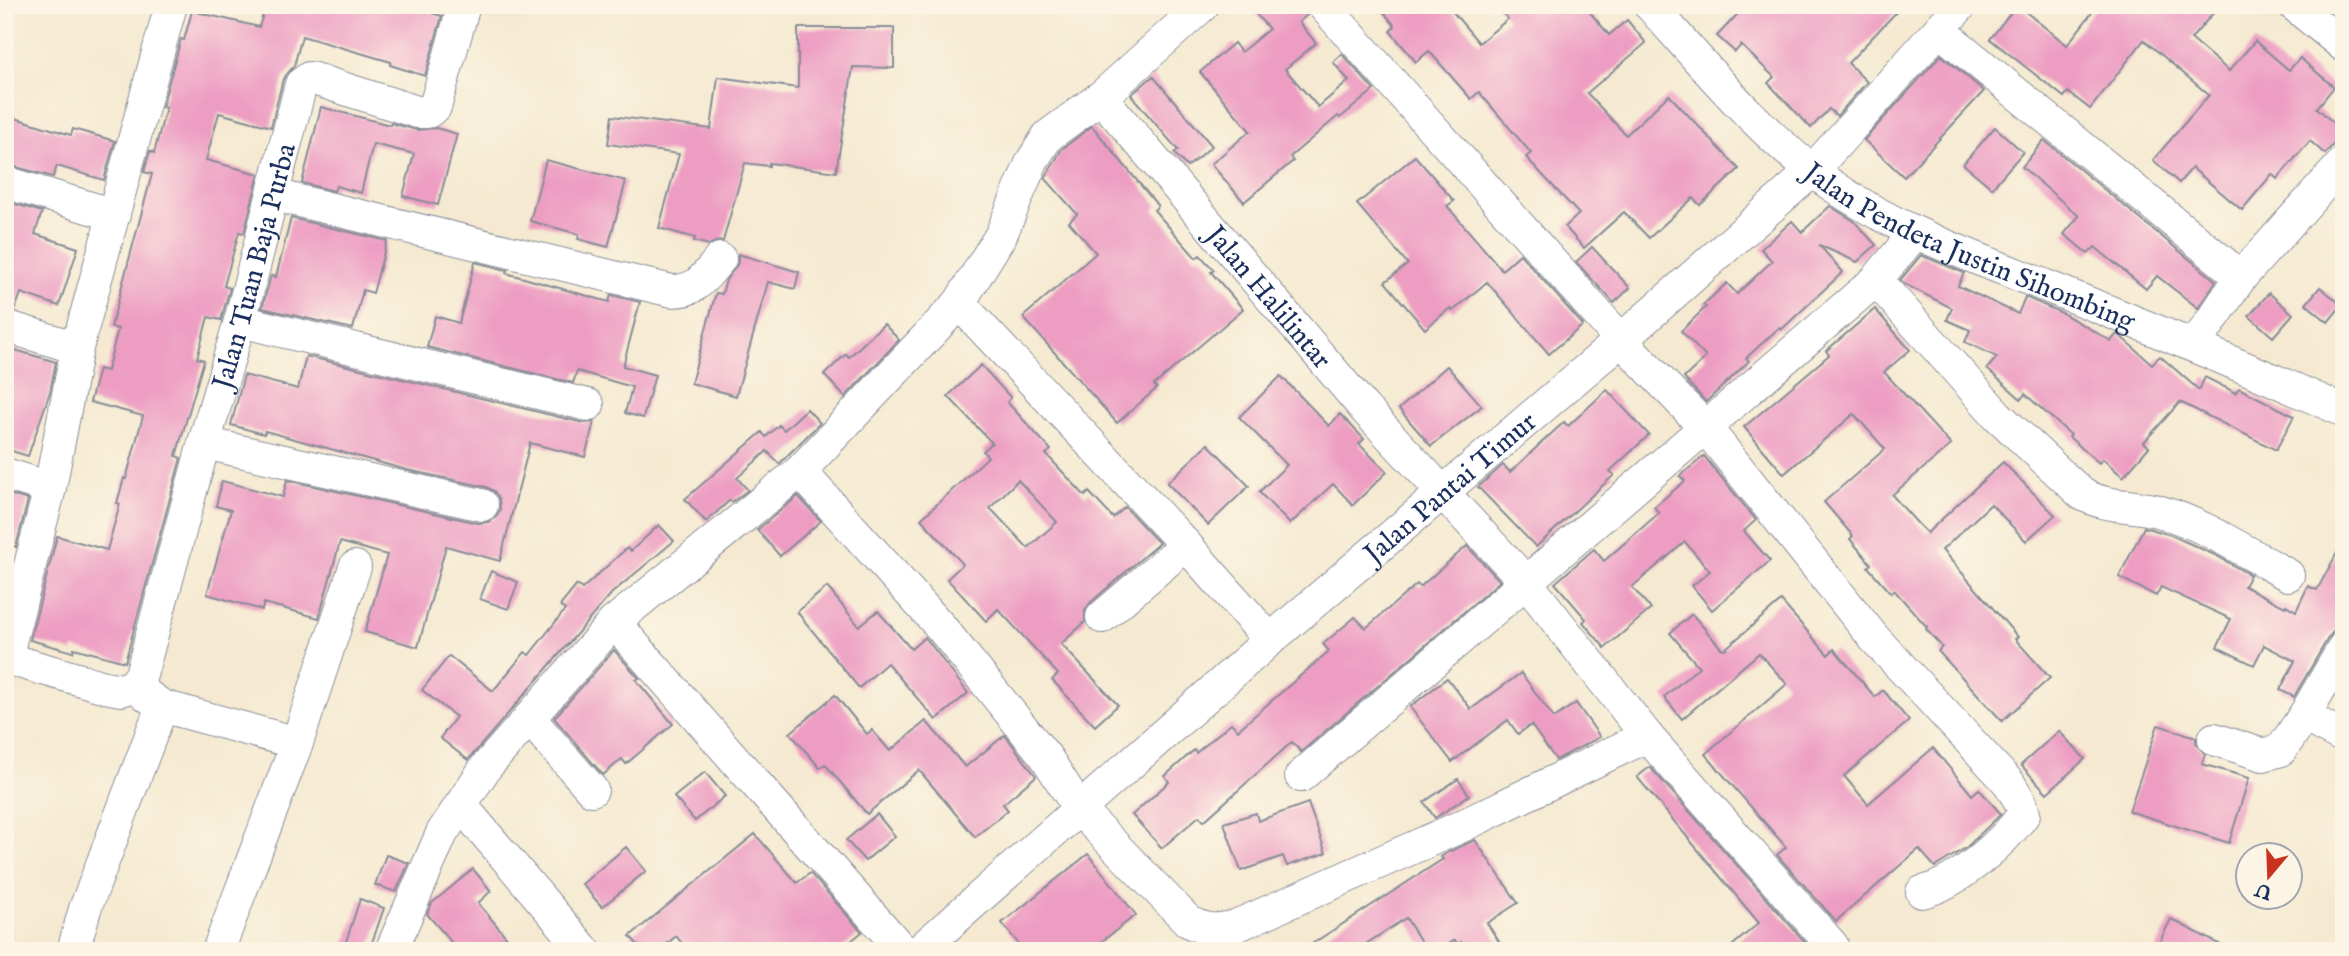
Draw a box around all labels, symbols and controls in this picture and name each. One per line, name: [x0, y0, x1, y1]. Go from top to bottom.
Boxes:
street label: Jalan Tuan Baja Purba: [205, 139, 305, 396]
street label: Jalan Pendeta Justin Sihombing: [1793, 154, 2141, 340]
street label: Jalan Halilintar: [1195, 217, 1338, 377]
street label: Jalan Pantai Timur: [1355, 405, 1545, 574]
north arrow: [2234, 841, 2304, 911]
text: U: [2252, 876, 2277, 904]

